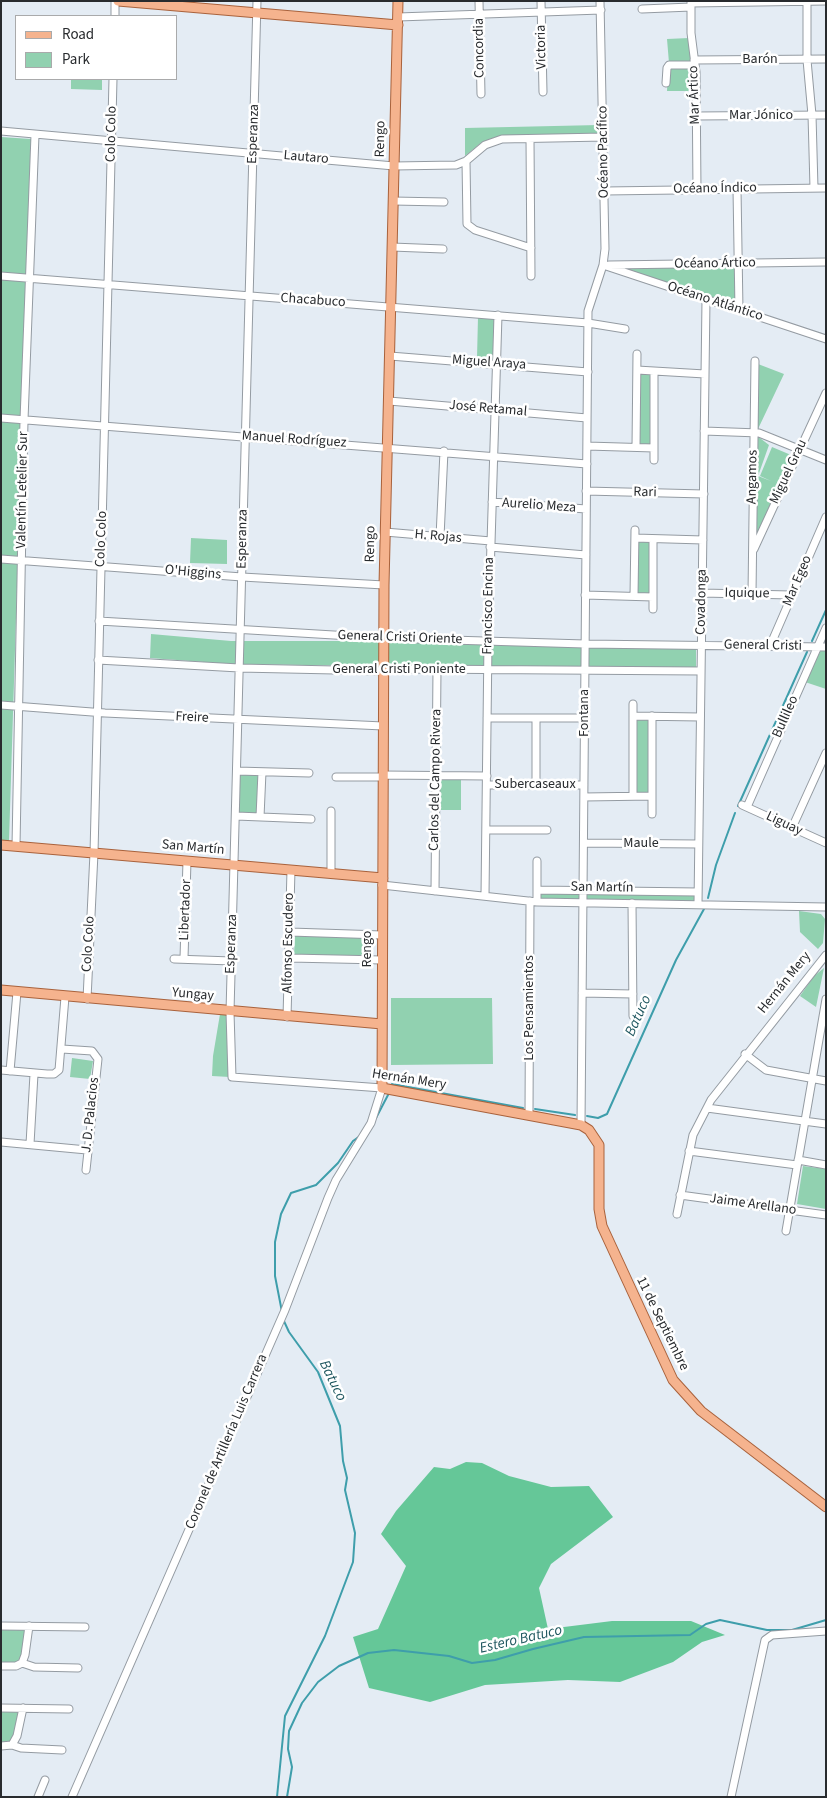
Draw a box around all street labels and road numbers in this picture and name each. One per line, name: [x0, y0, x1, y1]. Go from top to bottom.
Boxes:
street label: Concordia: [471, 18, 489, 78]
street label: Victoria: [533, 25, 551, 69]
street label: Barón: [742, 52, 778, 68]
street label: Mar Ártico: [686, 65, 704, 125]
street label: Esperanza: [245, 104, 263, 164]
street label: Colo Colo: [103, 106, 121, 162]
street label: Océano Pacífico: [595, 106, 613, 198]
street label: Mar Jónico: [729, 108, 793, 124]
street label: Rengo: [372, 120, 390, 158]
street label: Lautaro: [283, 148, 329, 168]
street label: Océano Índico: [673, 180, 757, 198]
street label: Océano Ártico: [674, 255, 756, 273]
street label: Océano Atlántico: [665, 279, 765, 325]
street label: Chacabuco: [280, 290, 346, 312]
street label: Miguel Araya: [451, 352, 527, 374]
street label: José Retamal: [448, 397, 528, 421]
street label: Manuel Rodríguez: [241, 428, 347, 452]
street label: Valentín Letelier Sur: [14, 431, 32, 549]
street label: Miguel Grau: [767, 437, 811, 507]
street label: Angamos: [744, 450, 762, 504]
street label: Rari: [633, 484, 657, 502]
street label: Aurelio Meza: [502, 495, 576, 517]
street label: Esperanza: [234, 509, 252, 569]
street label: Colo Colo: [93, 511, 111, 567]
street label: Rengo: [362, 525, 380, 563]
street label: H. Rojas: [414, 527, 462, 547]
street label: Mar Egeo: [780, 553, 816, 609]
street label: Francisco Encina: [480, 557, 498, 655]
street label: O'Higgins: [164, 562, 222, 584]
street label: Covadonga: [693, 569, 711, 635]
street label: Iquique: [724, 585, 770, 603]
street label: General Cristi Oriente: [337, 627, 463, 649]
street label: General Cristi: [724, 637, 802, 655]
street label: General Cristi Poniente: [332, 662, 466, 678]
street label: Fontana: [577, 689, 593, 737]
street label: Bullileo: [769, 693, 803, 741]
street label: Freire: [175, 709, 209, 727]
street label: Carlos del Campo Rivera: [426, 709, 446, 851]
street label: Subercaseaux: [494, 777, 576, 793]
street label: Liguay: [763, 808, 805, 840]
street label: Maule: [623, 836, 659, 852]
street label: San Martín: [161, 837, 225, 859]
street label: Libertador: [177, 879, 195, 941]
street label: San Martín: [570, 879, 634, 897]
street label: Alfonso Escudero: [280, 892, 298, 994]
street label: Esperanza: [223, 914, 241, 974]
street label: Colo Colo: [79, 915, 99, 973]
street label: Rengo: [360, 931, 376, 967]
street label: Hernán Mery: [755, 949, 815, 1017]
street label: Los Pensamientos: [522, 955, 538, 1061]
street label: Yungay: [171, 985, 215, 1005]
street label: Hernán Mery: [371, 1066, 447, 1094]
street label: J. D. Palacios: [79, 1076, 103, 1154]
street label: Jaime Arellano: [709, 1191, 797, 1219]
street label: 11 de Septiembre: [632, 1274, 692, 1374]
street label: Coronel de Artillería Luis Carrera: [182, 1352, 272, 1532]

